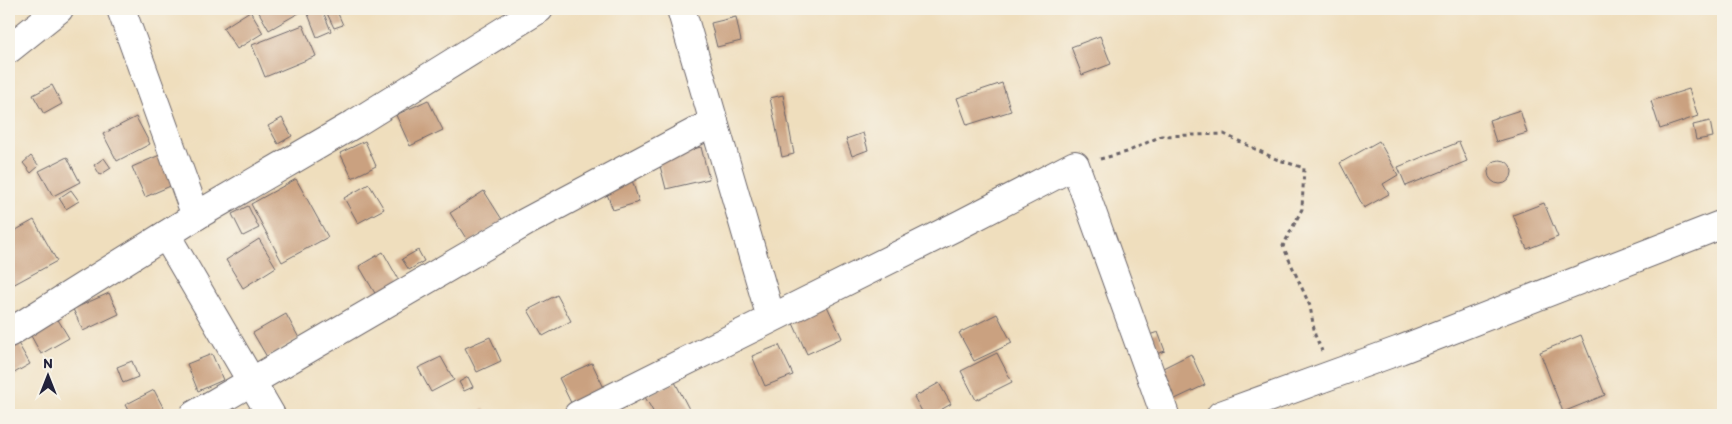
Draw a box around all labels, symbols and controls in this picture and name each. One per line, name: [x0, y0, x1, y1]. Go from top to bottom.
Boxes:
north arrow: [22, 352, 72, 402]
text: N: [43, 355, 53, 372]

